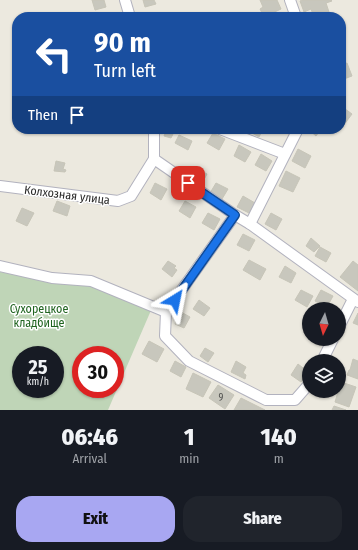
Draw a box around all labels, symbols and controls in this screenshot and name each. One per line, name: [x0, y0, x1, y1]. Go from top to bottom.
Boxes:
text: 90 m: [94, 26, 151, 59]
icon: left: [28, 28, 80, 80]
text: Turn left: [94, 60, 156, 82]
icon: arrive: [66, 104, 88, 126]
text: Then: [28, 106, 58, 124]
pin: [171, 166, 205, 200]
icon: arrive: [177, 172, 199, 194]
street label: Колхозная улица: [23, 183, 111, 207]
position arrow: [154, 279, 196, 321]
park label: Сухорецкое кладбище: [10, 302, 68, 330]
north arrow: [302, 302, 346, 346]
map controls: [302, 302, 346, 398]
speed limit sign: 30: [72, 346, 124, 398]
button: layers: [302, 354, 346, 398]
text: 25: [28, 355, 48, 379]
text: km/h: [27, 376, 49, 388]
house number: 9: [219, 392, 224, 404]
text: 06:46: [61, 423, 118, 451]
text: 1: [184, 423, 194, 451]
text: 140: [261, 423, 297, 451]
text: Arrival: [72, 451, 107, 466]
text: min: [179, 451, 199, 466]
text: m: [274, 451, 284, 466]
button: Exit: [16, 496, 175, 542]
button: Share: [183, 496, 342, 542]

